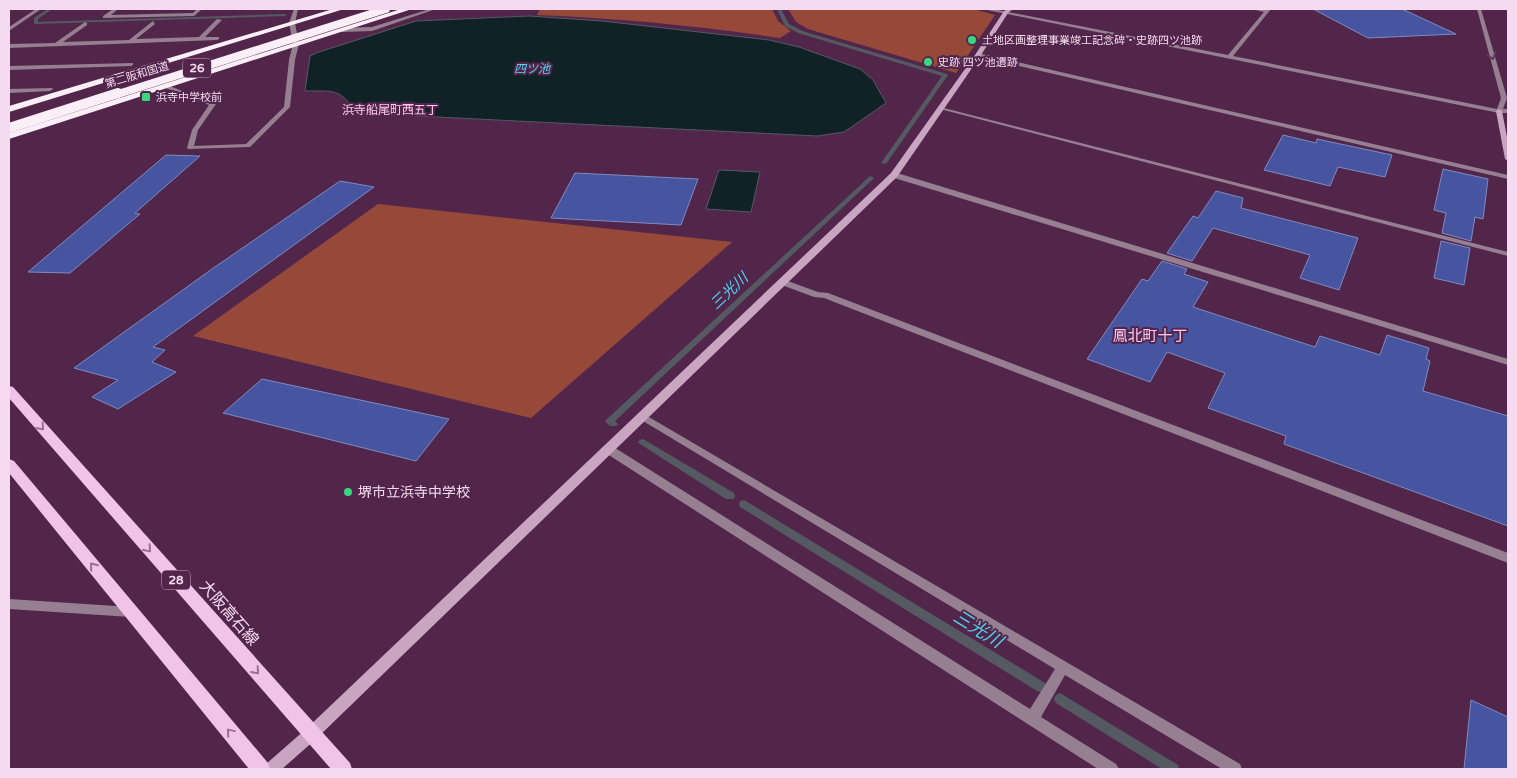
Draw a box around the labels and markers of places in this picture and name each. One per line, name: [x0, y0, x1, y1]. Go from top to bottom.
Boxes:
marker: 土地区画整理事業竣工記念碑・史跡四ツ池跡: [966, 34, 978, 46]
place label: 土地区画整理事業竣工記念碑・史跡四ツ池跡: [982, 34, 1202, 47]
marker: 史跡 四ツ池遺跡: [922, 56, 934, 68]
place label: 史跡 四ツ池遺跡: [938, 56, 1018, 69]
marker: 浜寺中学校前: [140, 91, 152, 103]
place label: 浜寺中学校前: [156, 91, 222, 104]
place label: 堺市立浜寺中学校: [358, 484, 470, 501]
marker: 堺市立浜寺中学校: [342, 486, 354, 498]

